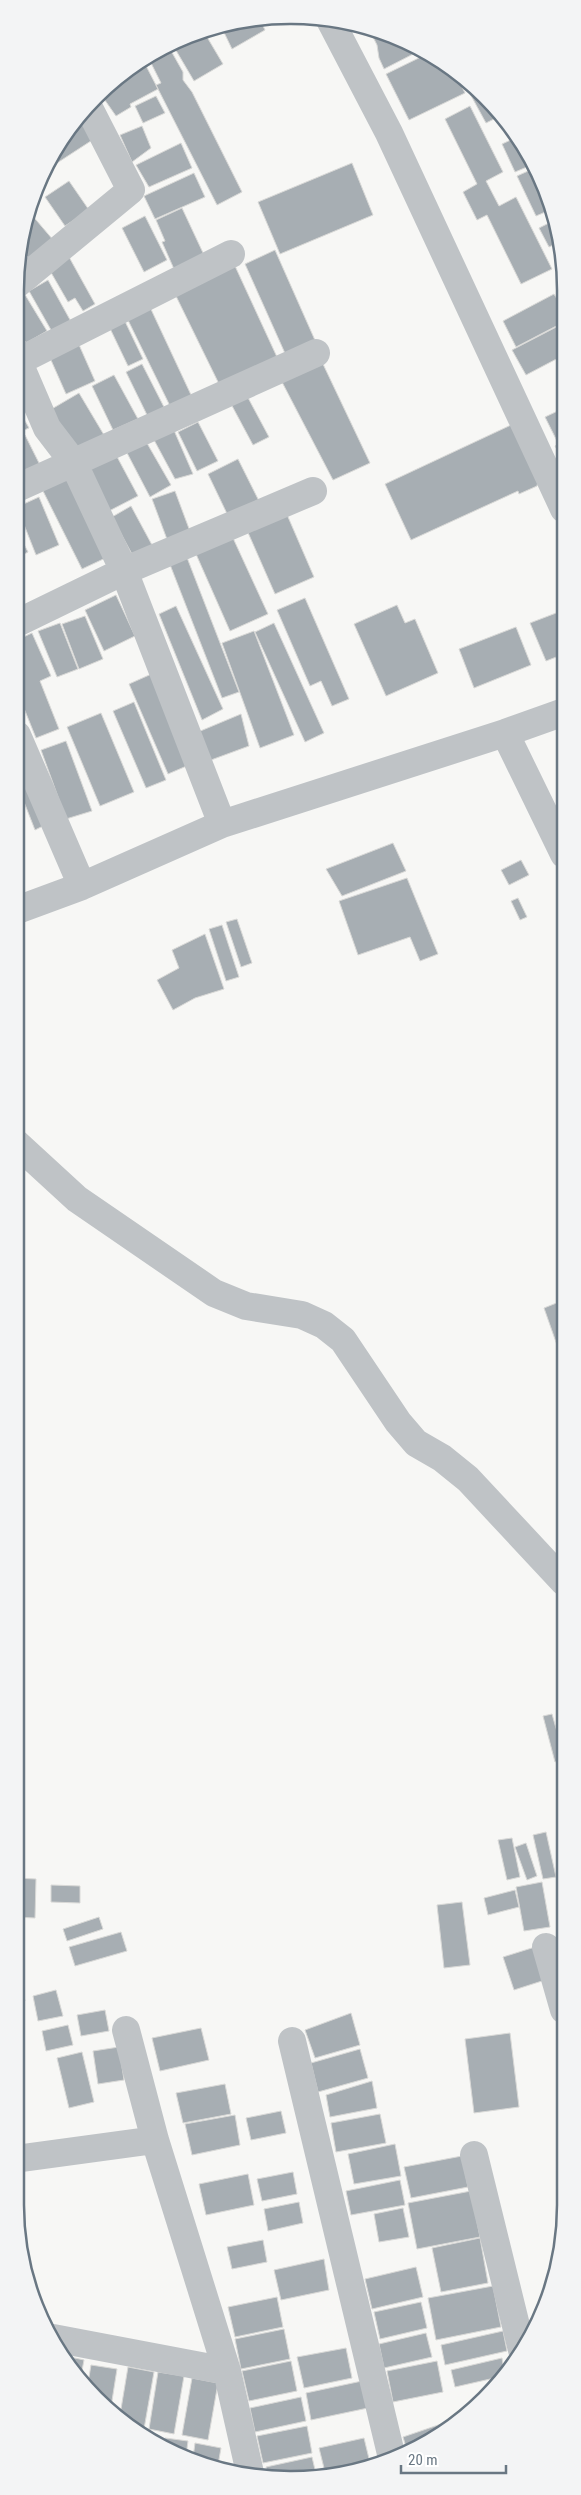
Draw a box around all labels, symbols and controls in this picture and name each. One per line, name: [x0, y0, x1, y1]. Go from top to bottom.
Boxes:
scale bar: [401, 2442, 506, 2474]
text: 20 m: [408, 2451, 438, 2469]

